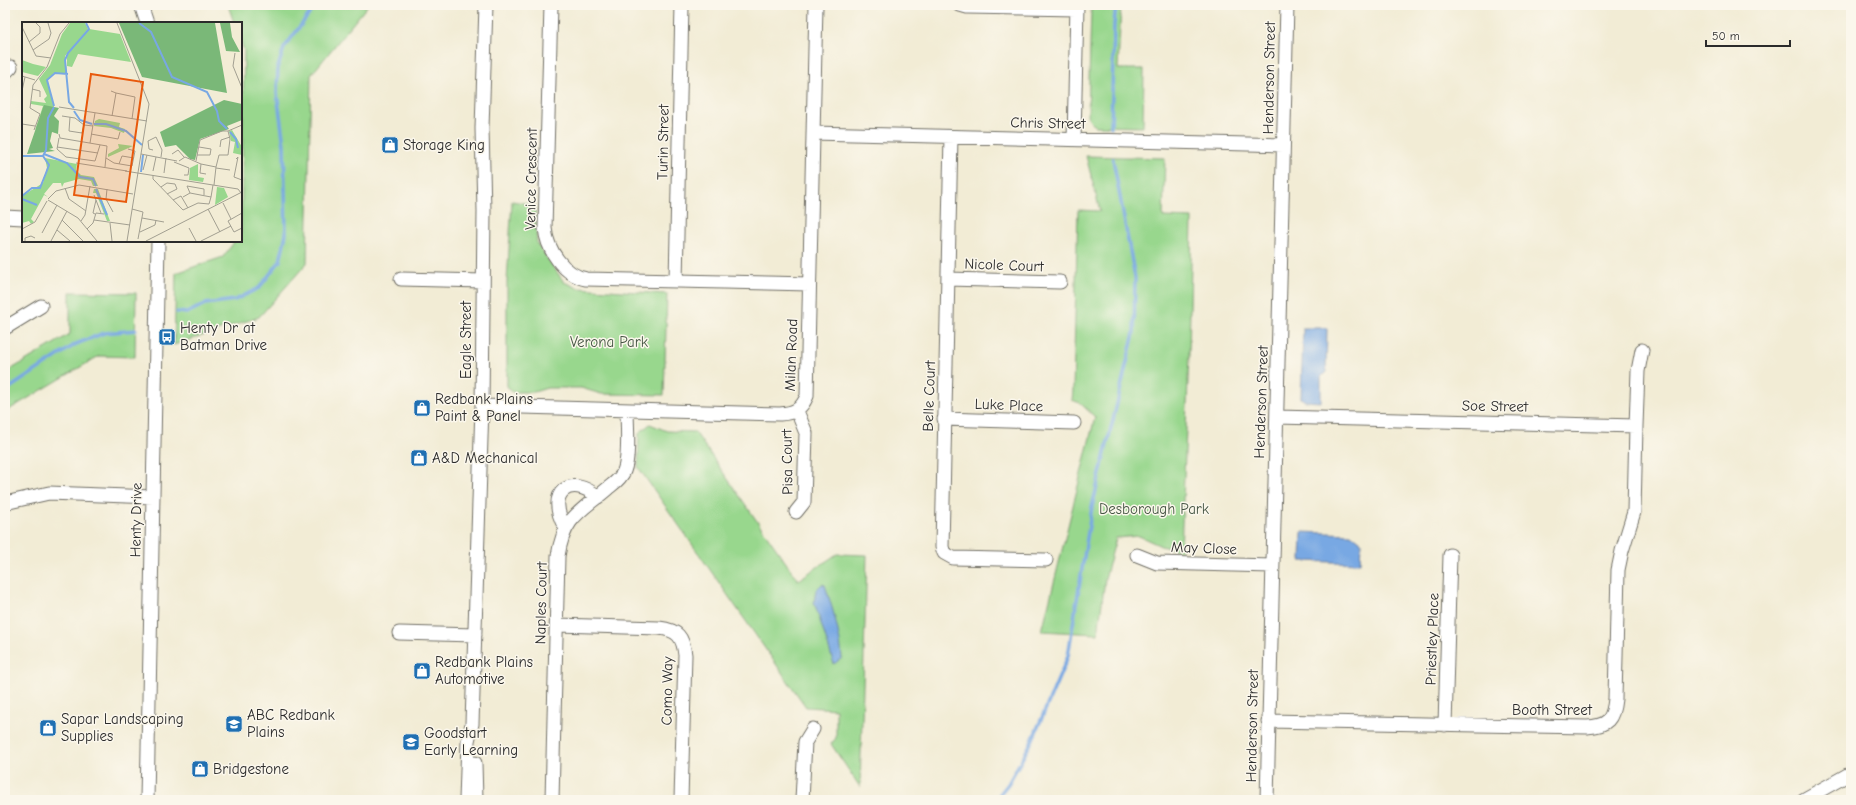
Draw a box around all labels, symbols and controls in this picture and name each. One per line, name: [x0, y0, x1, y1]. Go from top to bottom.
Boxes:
street label: Henderson Street: [1259, 21, 1279, 135]
inset map: [22, 22, 242, 242]
scale bar: [1706, 22, 1790, 48]
text: 50 m: [1712, 29, 1740, 43]
street label: Turin Street: [653, 103, 673, 180]
street label: Chris Street: [1010, 113, 1087, 133]
street label: Venice Crescent: [521, 127, 541, 230]
shop icon: Storage King: [380, 135, 400, 155]
place label: Storage King: [403, 136, 485, 154]
street label: Nicole Court: [964, 255, 1045, 275]
street label: Eagle Street: [457, 300, 475, 379]
street label: Milan Road: [781, 318, 801, 392]
place label: Henty Dr at Batman Drive: [180, 319, 268, 354]
bus stop icon: Henty Dr at Batman Drive: [157, 327, 177, 347]
park label: Verona Park: [570, 333, 649, 351]
street label: Henderson Street: [1250, 344, 1272, 459]
street label: Belle Court: [919, 360, 939, 432]
place label: Redbank Plains Paint & Panel: [435, 390, 533, 425]
street label: Luke Place: [974, 395, 1044, 415]
street label: Soe Street: [1462, 396, 1529, 416]
shop icon: Redbank Plains Paint & Panel: [412, 398, 432, 418]
street label: Pisa Court: [777, 428, 797, 495]
shop icon: A&D Mechanical: [409, 448, 429, 468]
place label: A&D Mechanical: [432, 449, 538, 467]
street label: Henty Drive: [126, 482, 146, 558]
park label: Desborough Park: [1099, 500, 1210, 518]
street label: May Close: [1171, 538, 1238, 558]
street label: Naples Court: [531, 561, 551, 644]
street label: Priestley Place: [1421, 592, 1443, 686]
place label: Redbank Plains Automotive: [435, 653, 533, 688]
street label: Como Way: [657, 656, 677, 726]
shop icon: Redbank Plains Automotive: [412, 661, 432, 681]
street label: Henderson Street: [1242, 669, 1262, 783]
street label: Booth Street: [1512, 701, 1593, 719]
place label: ABC Redbank Plains: [247, 706, 336, 741]
place label: Sapar Landscaping Supplies: [61, 710, 184, 745]
school or university icon: ABC Redbank Plains: [224, 714, 244, 734]
shop icon: Sapar Landscaping Supplies: [38, 718, 58, 738]
place label: Goodstart Early Learning: [424, 724, 518, 759]
school or university icon: Goodstart Early Learning: [401, 732, 421, 752]
shop icon: Bridgestone: [190, 759, 210, 779]
place label: Bridgestone: [213, 760, 289, 778]

